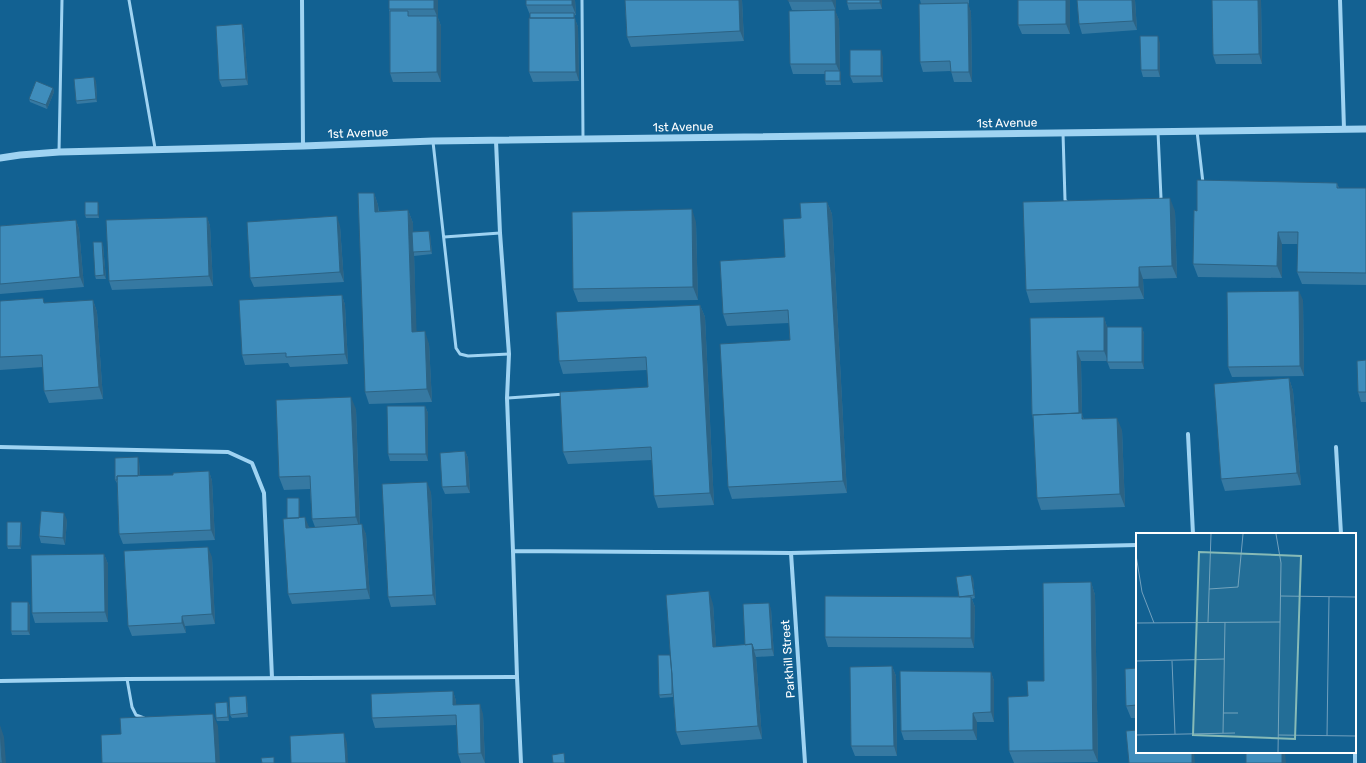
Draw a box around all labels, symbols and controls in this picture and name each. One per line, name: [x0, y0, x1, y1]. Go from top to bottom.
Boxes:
street label: 1st Avenue: [977, 115, 1038, 131]
street label: 1st Avenue: [653, 119, 714, 135]
street label: 1st Avenue: [327, 125, 389, 141]
inset map: [1136, 533, 1356, 753]
street label: Parkhill Street: [778, 619, 798, 699]

